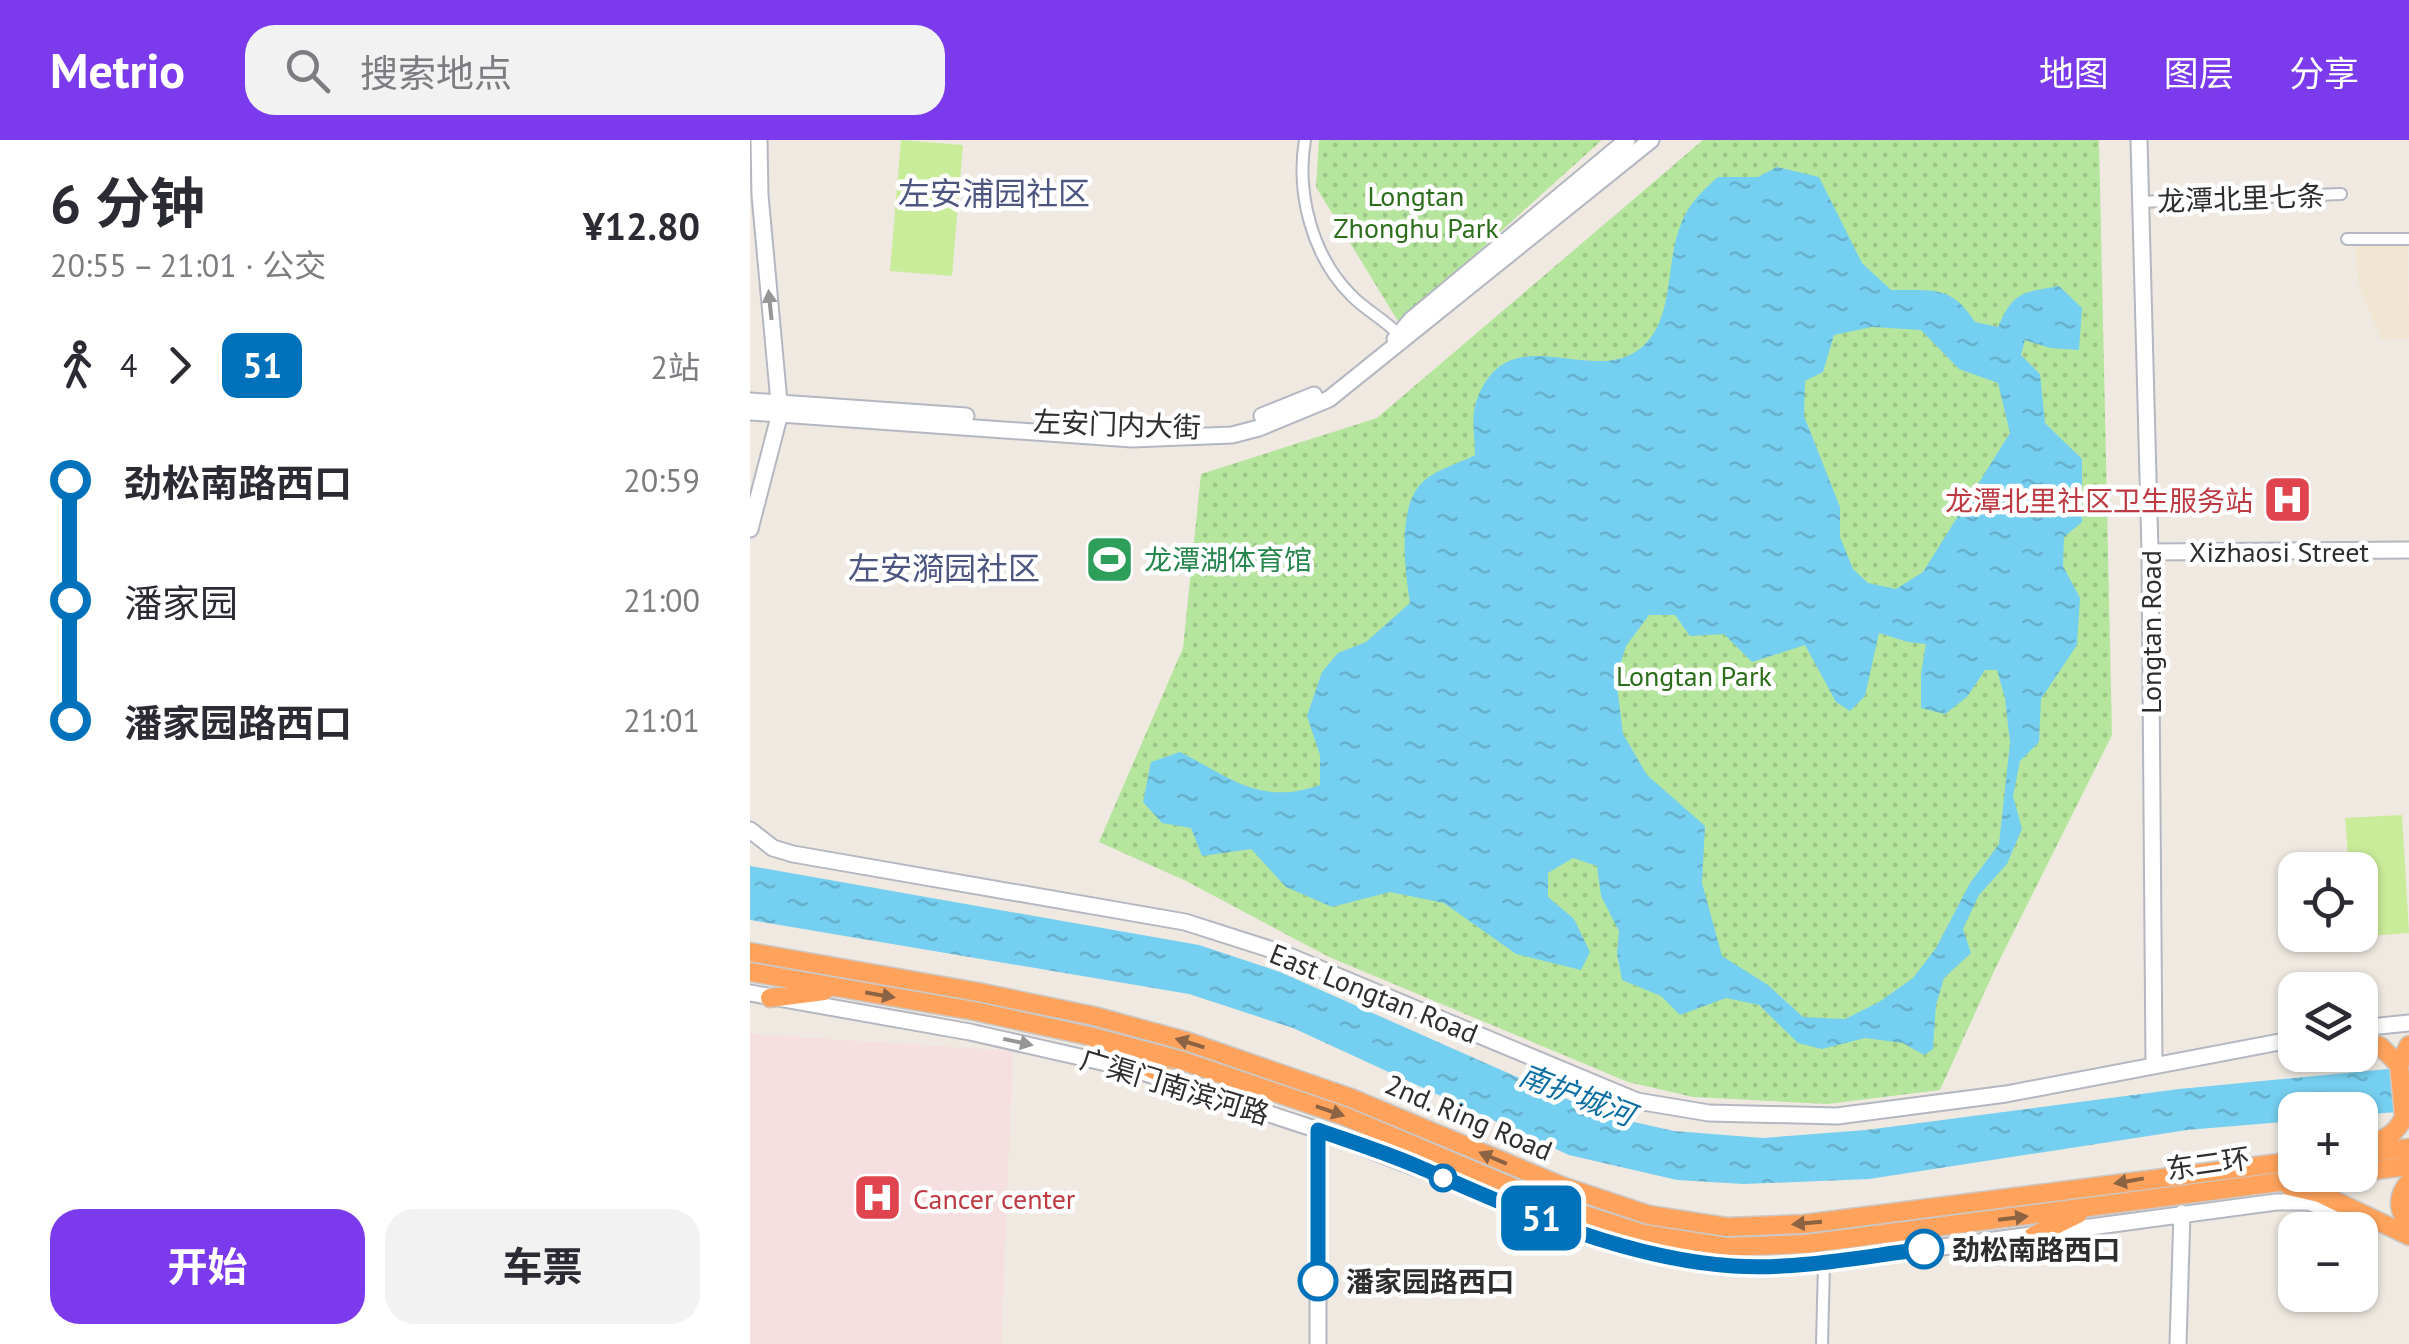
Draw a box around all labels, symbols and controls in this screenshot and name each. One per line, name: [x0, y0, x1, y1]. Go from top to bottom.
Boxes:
search box: [245, 25, 945, 115]
text: Metrio: [50, 39, 185, 101]
icon: search: [280, 43, 335, 98]
text: 搜索地点: [360, 48, 512, 97]
text: 地图: [2039, 50, 2109, 96]
text: 图层: [2164, 50, 2234, 96]
text: 分享: [2289, 50, 2359, 96]
text: 6 分钟: [50, 167, 205, 238]
district label: 左安浦园社区: [898, 172, 1090, 214]
park label: Longtan Zhonghu Park: [1333, 177, 1499, 246]
street label: 龙潭北里七条: [2156, 177, 2326, 219]
text: ¥12.80: [583, 201, 700, 250]
text: 20:55 – 21:01 · 公交: [50, 244, 326, 286]
one-way arrow: [762, 289, 778, 320]
icon: walk: [50, 338, 105, 393]
icon: forward: [152, 338, 207, 393]
text: 51: [242, 342, 282, 388]
text: 4: [120, 344, 137, 386]
text: 2站: [651, 346, 700, 388]
street label: 左安门内大街: [1032, 403, 1202, 445]
text: 劲松南路西口: [124, 458, 352, 507]
text: 20:59: [623, 459, 700, 501]
hospital icon: 龙潭北里社区卫生服务站: [2262, 474, 2314, 526]
place label: 龙潭北里社区卫生服务站: [1945, 482, 2253, 519]
sports icon: 龙潭湖体育馆: [1083, 533, 1135, 585]
street label: Xizhaosi Street: [2189, 533, 2369, 570]
place label: 龙潭湖体育馆: [1144, 541, 1312, 578]
district label: 左安漪园社区: [848, 547, 1040, 589]
street label: Longtan Road: [2132, 550, 2169, 714]
text: 潘家园: [124, 578, 238, 627]
text: 21:00: [623, 579, 700, 621]
park label: Longtan Park: [1616, 657, 1773, 694]
text: 潘家园路西口: [124, 698, 352, 747]
text: 21:01: [623, 699, 700, 741]
map controls: [2278, 852, 2378, 1312]
button: locate: [2278, 852, 2378, 952]
street label: East Longtan Road: [1264, 934, 1484, 1052]
button: layers: [2278, 972, 2378, 1072]
one-way arrow: [865, 988, 897, 1003]
one-way arrow: [1003, 1035, 1034, 1051]
one-way arrow: [1174, 1035, 1204, 1050]
street label: 广渠门南滨河路: [1076, 1040, 1274, 1132]
water label: 南护城河: [1514, 1054, 1645, 1135]
street label: 2nd. Ring Road: [1380, 1065, 1558, 1169]
button: +: [2278, 1092, 2378, 1192]
one-way arrow: [1315, 1105, 1345, 1120]
street label: 东二环: [2164, 1139, 2252, 1187]
one-way arrow: [1478, 1149, 1508, 1165]
unlabelled marker: [1430, 1165, 1456, 1191]
hospital icon: Cancer center: [852, 1172, 904, 1224]
one-way arrow: [2113, 1174, 2144, 1189]
place label: Cancer center: [913, 1180, 1076, 1217]
line badge: 51: [1496, 1186, 1586, 1250]
text: 51: [1521, 1195, 1561, 1241]
button: 开始: [50, 1209, 365, 1324]
button: 车票: [385, 1209, 700, 1324]
one-way arrow: [1998, 1209, 2030, 1225]
button: −: [2278, 1212, 2378, 1312]
one-way arrow: [1790, 1216, 1822, 1232]
marker: 劲松南路西口: [1905, 1230, 1943, 1268]
place label: 劲松南路西口: [1952, 1231, 2120, 1268]
marker: 潘家园路西口: [1299, 1262, 1337, 1300]
place label: 潘家园路西口: [1346, 1263, 1514, 1300]

